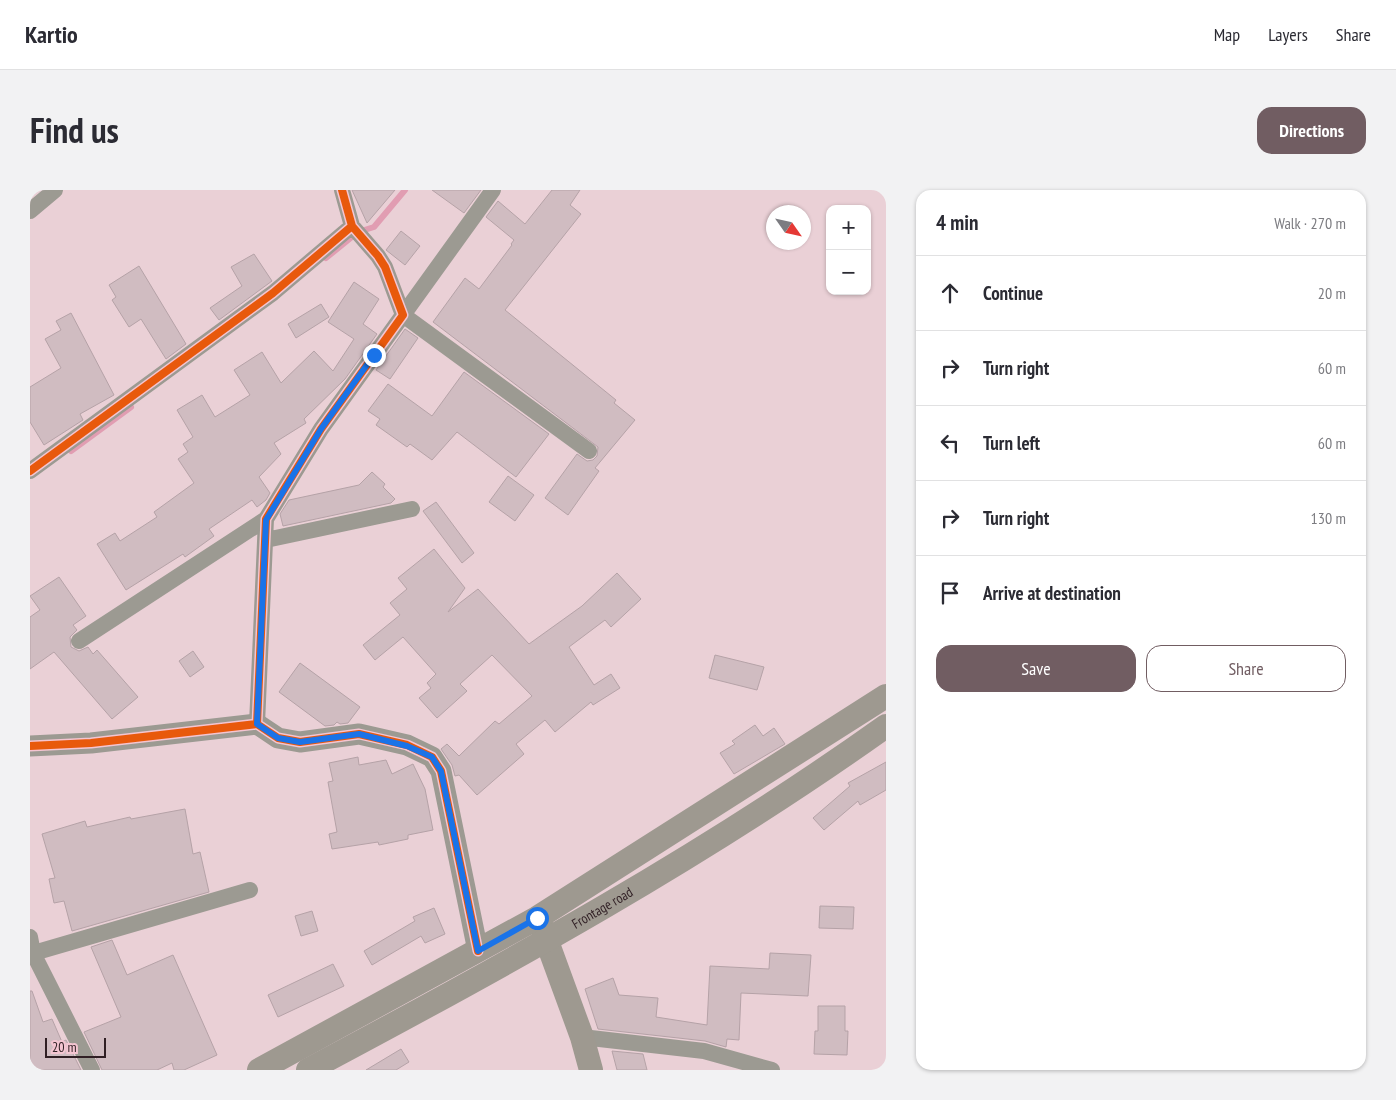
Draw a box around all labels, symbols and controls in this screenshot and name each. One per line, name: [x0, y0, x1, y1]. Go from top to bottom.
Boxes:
text: Kartio: [25, 19, 78, 50]
text: Map: [1214, 23, 1240, 46]
text: Layers: [1268, 23, 1308, 46]
text: Share: [1336, 23, 1371, 46]
text: Find us: [30, 107, 119, 153]
button: Directions: [1257, 107, 1366, 154]
north arrow: [766, 205, 811, 250]
map controls: [826, 205, 871, 295]
button: +: [826, 205, 871, 250]
text: 4 min: [936, 209, 978, 236]
text: Walk · 270 m: [1274, 213, 1346, 233]
button: −: [826, 250, 871, 295]
icon: ahead: [936, 279, 964, 307]
text: Continue: [983, 281, 1043, 305]
text: 20 m: [1318, 283, 1346, 303]
route end: [363, 344, 386, 367]
icon: right: [936, 354, 964, 382]
text: Turn right: [983, 356, 1049, 380]
text: 60 m: [1318, 358, 1346, 378]
icon: left: [936, 429, 964, 457]
text: Turn left: [983, 431, 1040, 455]
text: 60 m: [1318, 433, 1346, 453]
icon: right: [936, 504, 964, 532]
text: Turn right: [983, 506, 1049, 530]
text: 130 m: [1311, 508, 1346, 528]
icon: arrive: [936, 579, 964, 607]
text: Arrive at destination: [983, 581, 1121, 605]
button: Save: [936, 645, 1136, 692]
button: Share: [1146, 645, 1346, 692]
street label: Frontage road: [568, 883, 636, 933]
route start: [526, 907, 549, 930]
scale bar: [45, 1035, 106, 1058]
text: 20 m: [52, 1038, 77, 1056]

